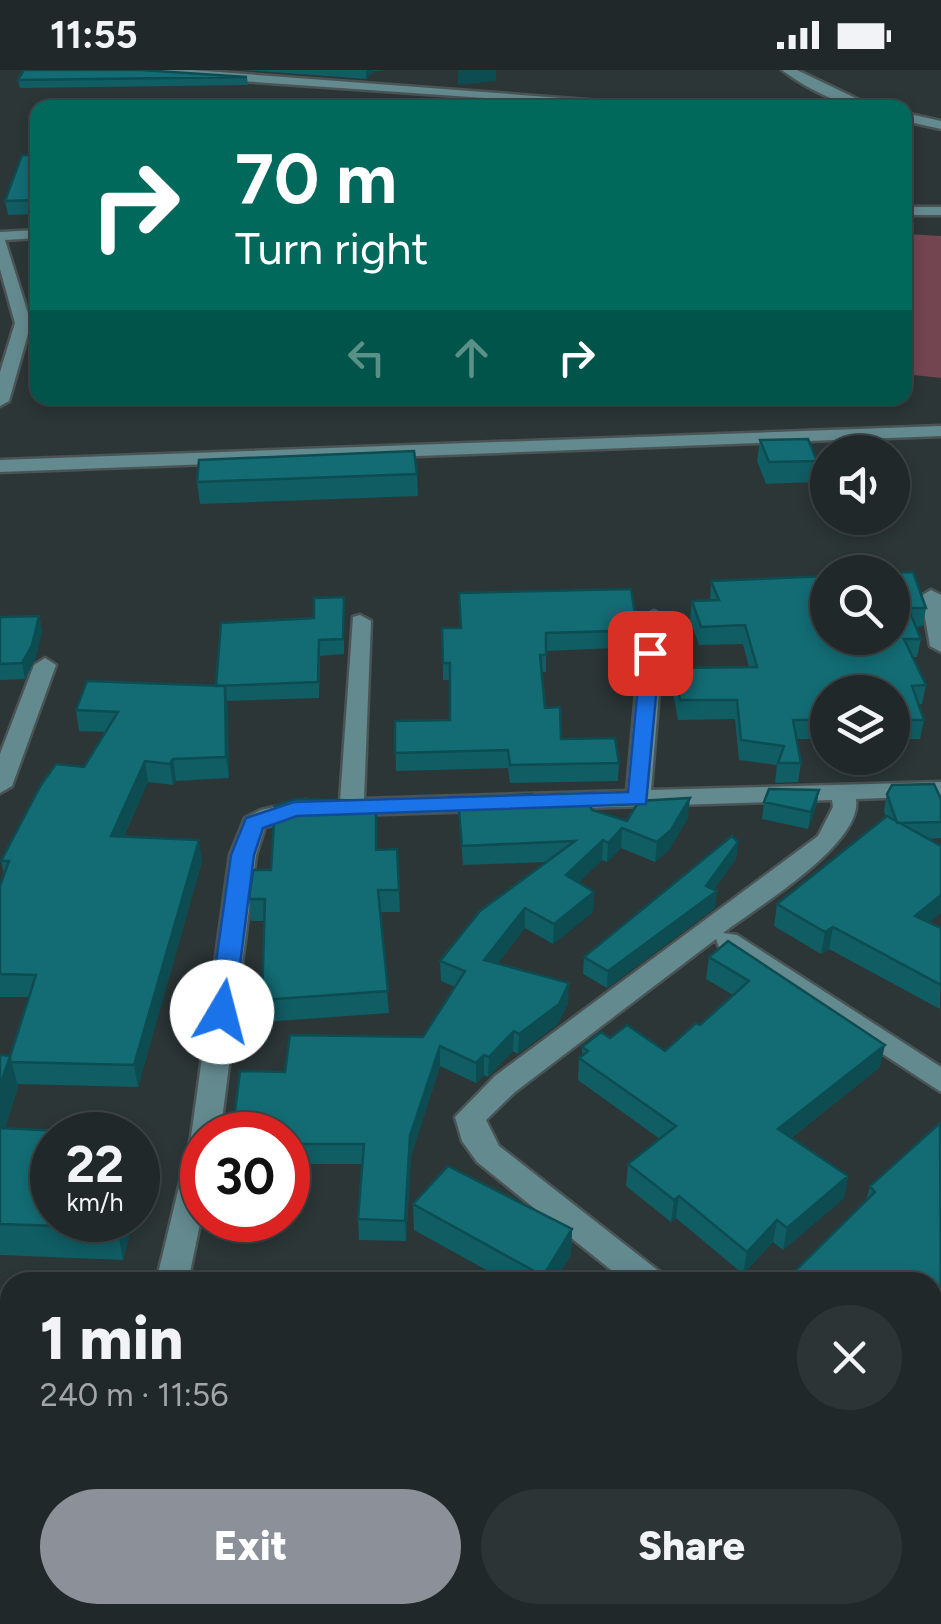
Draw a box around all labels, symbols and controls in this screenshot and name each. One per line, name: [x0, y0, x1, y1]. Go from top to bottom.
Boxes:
text: 11:55: [50, 12, 138, 58]
text: 70 m: [235, 136, 397, 221]
icon: right: [70, 140, 200, 270]
text: Turn right: [235, 221, 428, 275]
icon: left: [339, 330, 394, 385]
icon: ahead: [444, 330, 499, 385]
icon: right: [549, 330, 604, 385]
map controls: [810, 435, 910, 775]
button: sound: [810, 435, 910, 535]
button: search: [810, 555, 910, 655]
pin: [608, 611, 693, 696]
icon: arrive: [623, 626, 678, 681]
button: layers: [810, 675, 910, 775]
position arrow: [170, 960, 274, 1064]
speed limit sign: 30: [180, 1112, 310, 1242]
text: 22: [66, 1134, 124, 1195]
text: km/h: [66, 1187, 124, 1217]
text: 1 min: [40, 1302, 183, 1374]
button: close: [797, 1305, 902, 1410]
text: 240 m · 11:56: [40, 1376, 228, 1414]
button: Exit: [40, 1489, 461, 1604]
button: Share: [481, 1489, 902, 1604]

